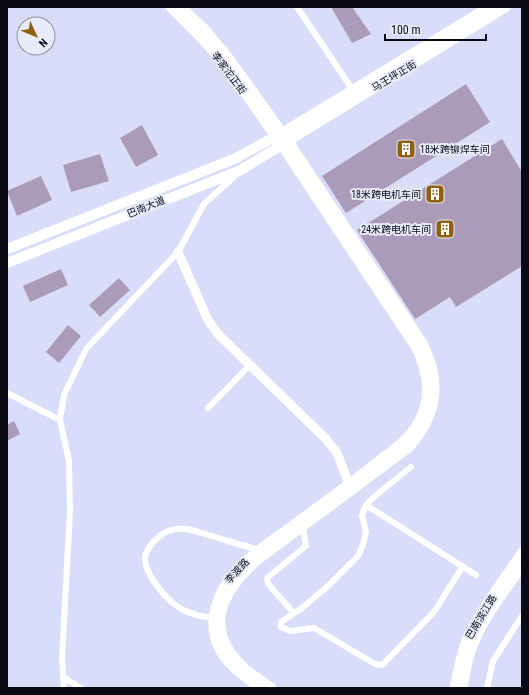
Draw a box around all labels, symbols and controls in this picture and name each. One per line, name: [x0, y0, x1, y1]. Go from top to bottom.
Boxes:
north arrow: [16, 16, 56, 56]
scale bar: [385, 16, 486, 42]
text: 100 m: [391, 23, 421, 37]
text: N: [36, 36, 50, 50]
street label: 李家沱正街: [210, 50, 248, 96]
street label: 马王坪正街: [370, 58, 418, 94]
building icon: 18米跨铆焊车间: [395, 138, 417, 160]
place label: 18米跨铆焊车间: [420, 144, 490, 155]
building icon: 18米跨电机车间: [424, 183, 446, 205]
place label: 18米跨电机车间: [351, 189, 421, 200]
street label: 巴南大道: [125, 194, 167, 220]
building icon: 24米跨电机车间: [434, 218, 456, 240]
place label: 24米跨电机车间: [361, 224, 431, 235]
street label: 李渡路: [223, 556, 251, 586]
street label: 巴南滨江路: [463, 593, 499, 641]

